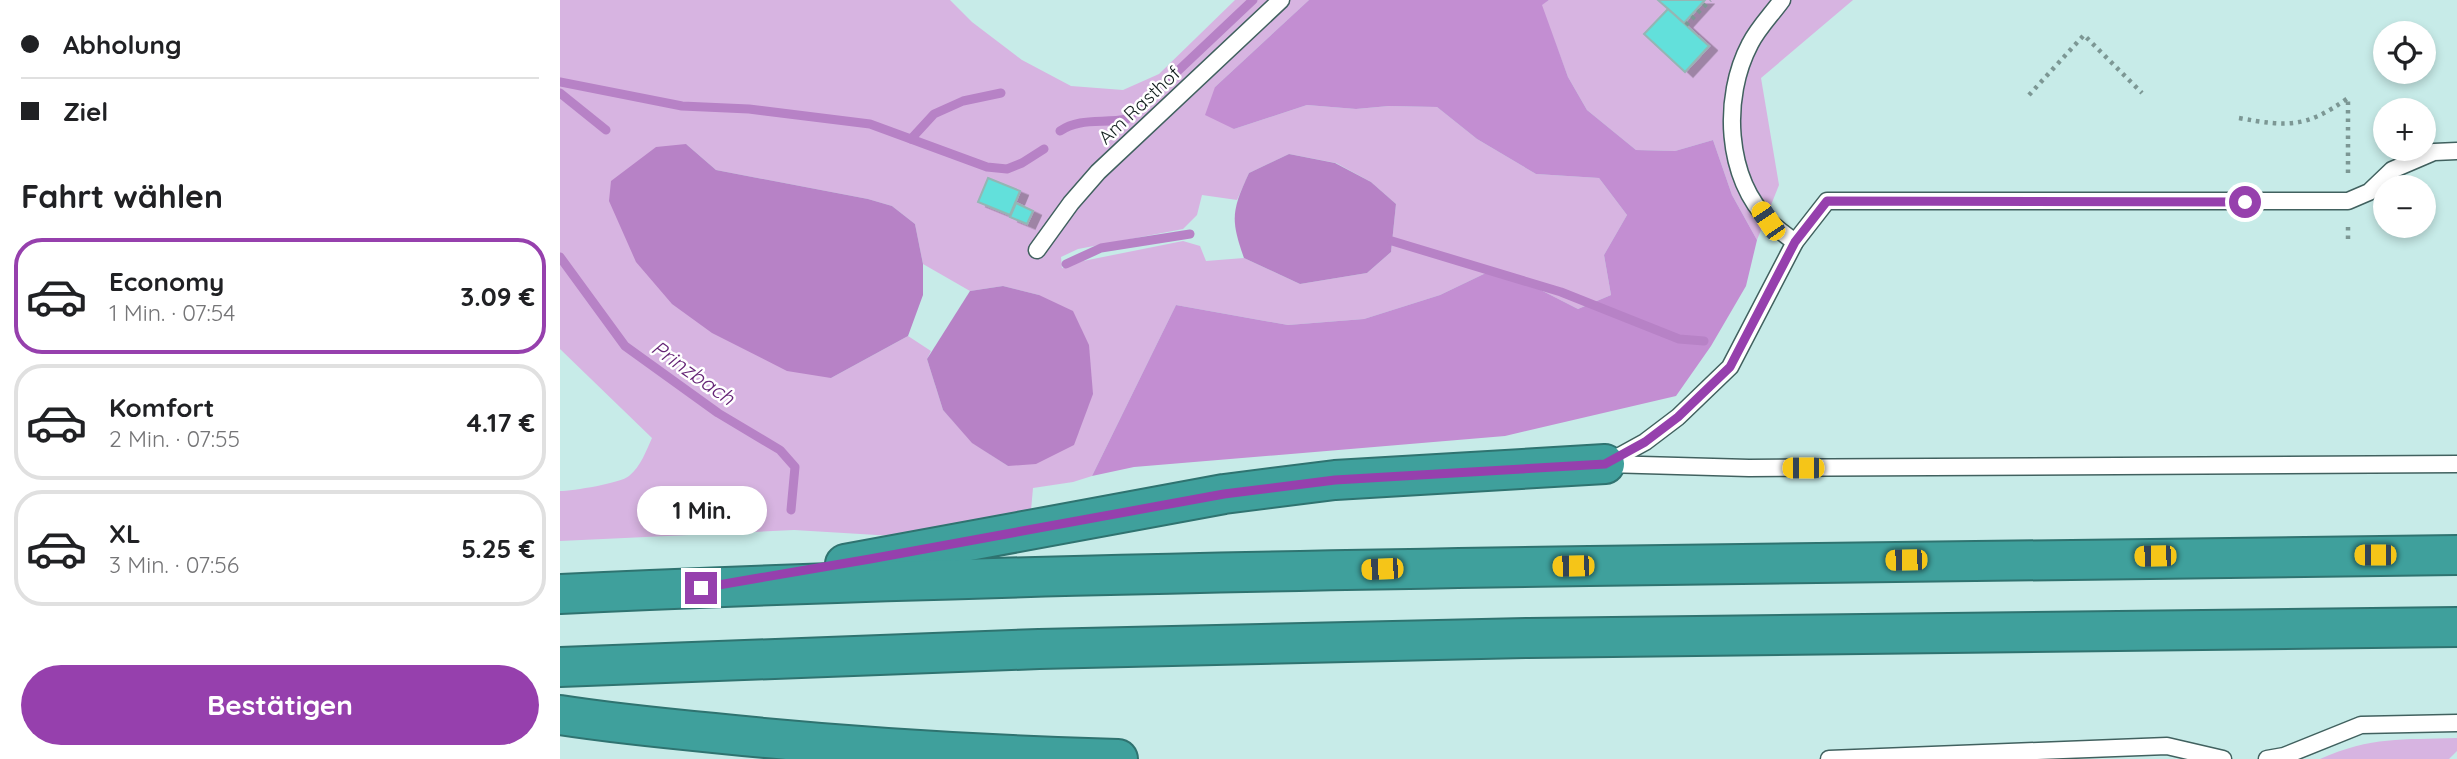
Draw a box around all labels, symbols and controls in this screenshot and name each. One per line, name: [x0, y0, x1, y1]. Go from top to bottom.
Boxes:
map controls: [2373, 21, 2436, 238]
button: locate: [2373, 21, 2436, 84]
text: Abholung: [63, 28, 182, 61]
street label: Am Rasthof: [1093, 61, 1185, 149]
text: Ziel: [63, 95, 108, 128]
button: +: [2373, 98, 2436, 161]
button: −: [2373, 175, 2436, 238]
text: Fahrt wählen: [21, 176, 223, 216]
route start: [2229, 186, 2261, 218]
car: [1748, 198, 1789, 244]
icon: car: [25, 265, 88, 328]
text: Economy: [109, 265, 224, 298]
text: 3.09 €: [460, 280, 535, 313]
text: 1 Min. · 07:54: [109, 298, 235, 327]
water label: Prinzbach: [647, 334, 741, 411]
icon: car: [25, 391, 88, 454]
text: Komfort: [109, 391, 214, 424]
text: 4.17 €: [467, 406, 535, 439]
text: 2 Min. · 07:55: [109, 424, 240, 453]
car: [1783, 458, 1825, 479]
callout: 1 Min.: [636, 486, 766, 536]
text: 1 Min.: [672, 496, 732, 525]
icon: car: [25, 517, 88, 580]
text: XL: [109, 517, 141, 550]
text: 5.25 €: [461, 532, 535, 565]
car: [2134, 545, 2177, 567]
car: [2355, 545, 2397, 566]
car: [1885, 549, 1928, 571]
text: 3 Min. · 07:56: [109, 550, 239, 579]
car: [1552, 555, 1595, 577]
car: [1361, 558, 1404, 580]
route end: [685, 572, 717, 604]
button: Bestätigen: [21, 665, 539, 745]

